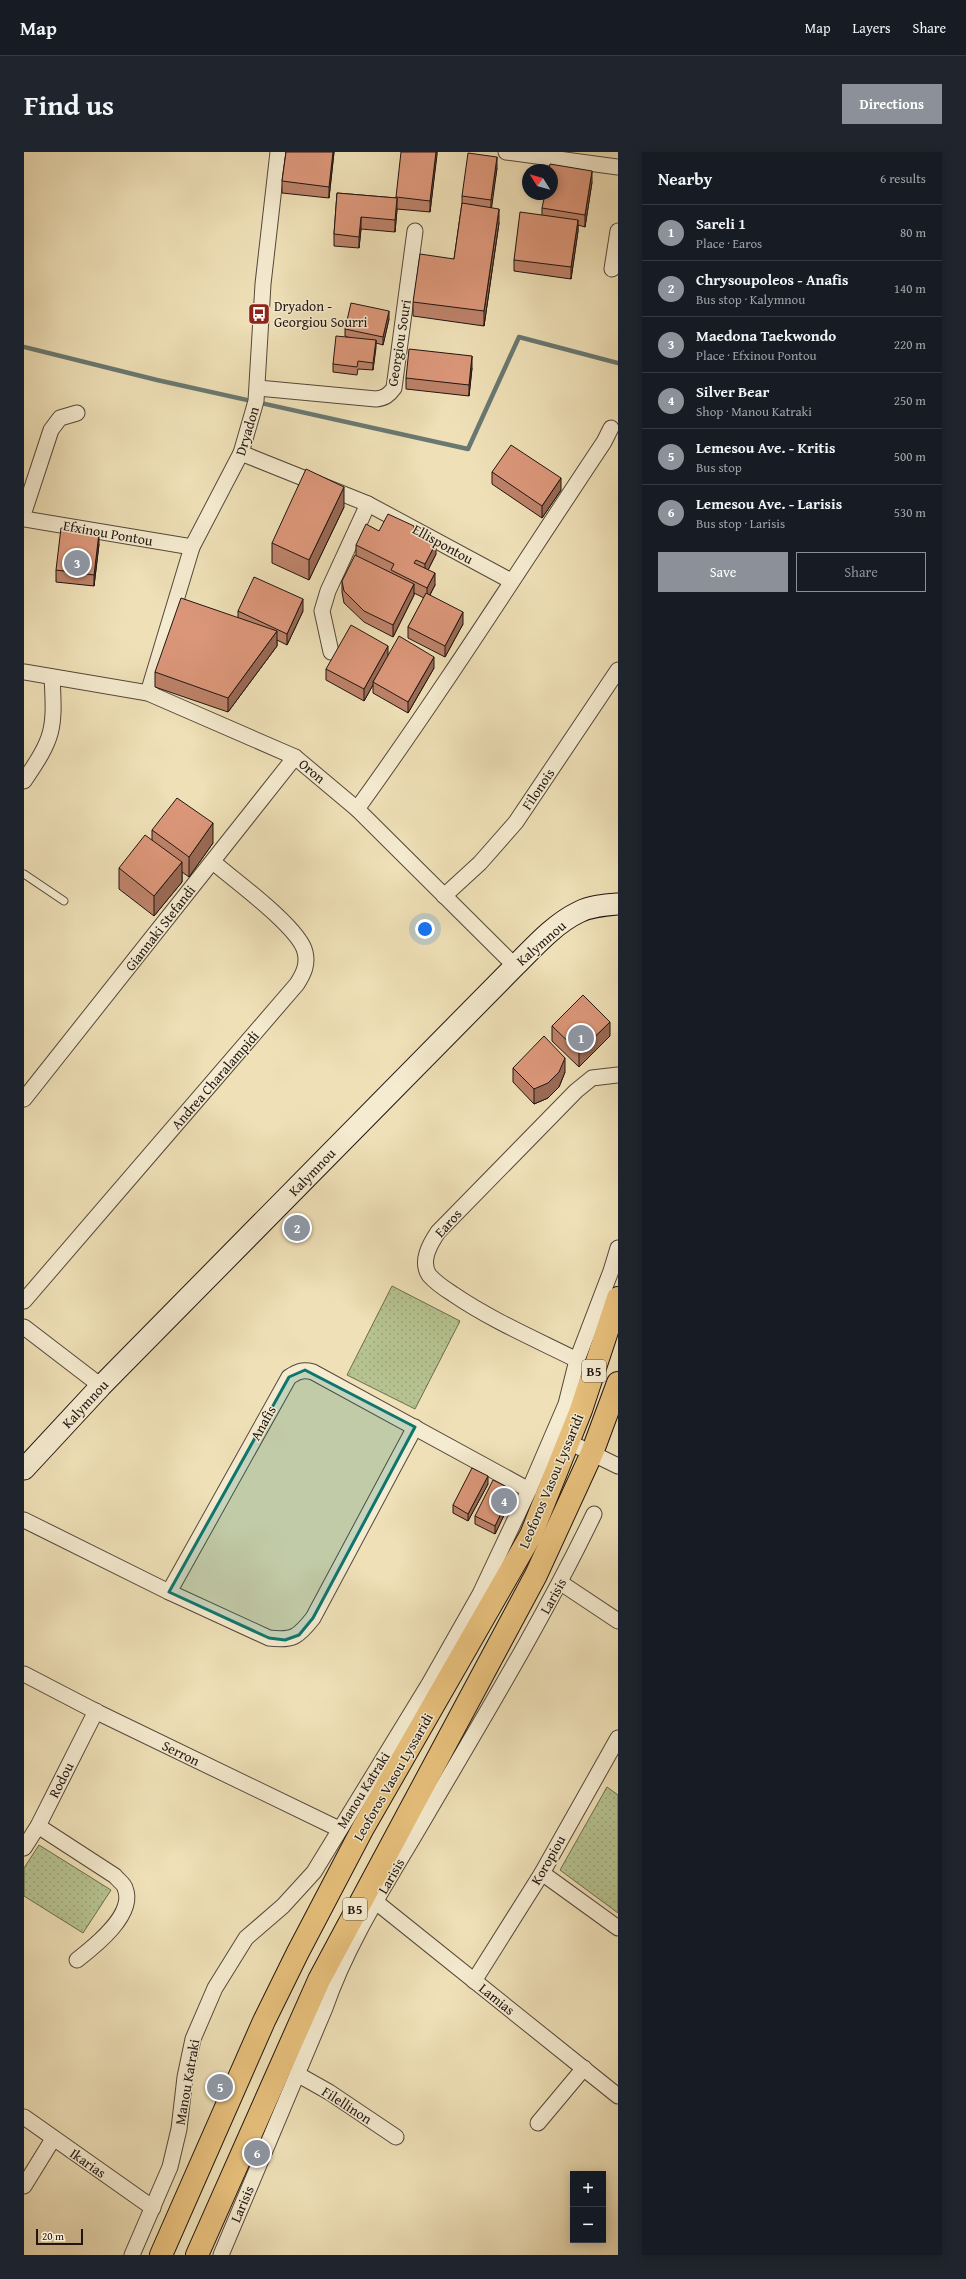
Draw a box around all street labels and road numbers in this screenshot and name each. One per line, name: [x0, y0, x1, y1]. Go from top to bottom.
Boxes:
street label: Georgiou Souri: [382, 298, 416, 388]
street label: Dryadon: [230, 404, 264, 458]
street label: Efxinou Pontou: [62, 515, 155, 551]
street label: Ellispontou: [409, 519, 477, 569]
street label: Oron: [294, 754, 330, 788]
street label: Filonois: [517, 764, 559, 814]
street label: Giannaki Stefandi: [120, 881, 200, 975]
street label: Kalymnou: [512, 916, 570, 970]
street label: Andrea Charalampidi: [166, 1026, 264, 1134]
street label: Kalymnou: [284, 1143, 340, 1200]
street label: Earos: [430, 1204, 466, 1242]
road number: B5: [582, 1360, 606, 1382]
street label: Kalymnou: [57, 1375, 113, 1433]
street label: Anafis: [245, 1402, 281, 1444]
street label: Leoforos Vasou Lyssaridi: [514, 1411, 588, 1551]
street label: Larisis: [535, 1574, 571, 1618]
street label: Leoforos Vasou Lyssaridi: [348, 1709, 438, 1845]
street label: Serron: [159, 1735, 203, 1771]
street label: Manou Katraki: [331, 1748, 395, 1832]
street label: Rodou: [44, 1758, 79, 1801]
street label: Koropiou: [526, 1831, 570, 1889]
street label: Larisis: [373, 1854, 409, 1898]
road number: B5: [343, 1898, 367, 1920]
street label: Lamias: [475, 1978, 519, 2020]
street label: Manou Katraki: [170, 2037, 204, 2127]
street label: Filellinon: [318, 2081, 376, 2129]
street label: Ikarias: [66, 2143, 110, 2183]
street label: Larisis: [225, 2183, 259, 2225]

